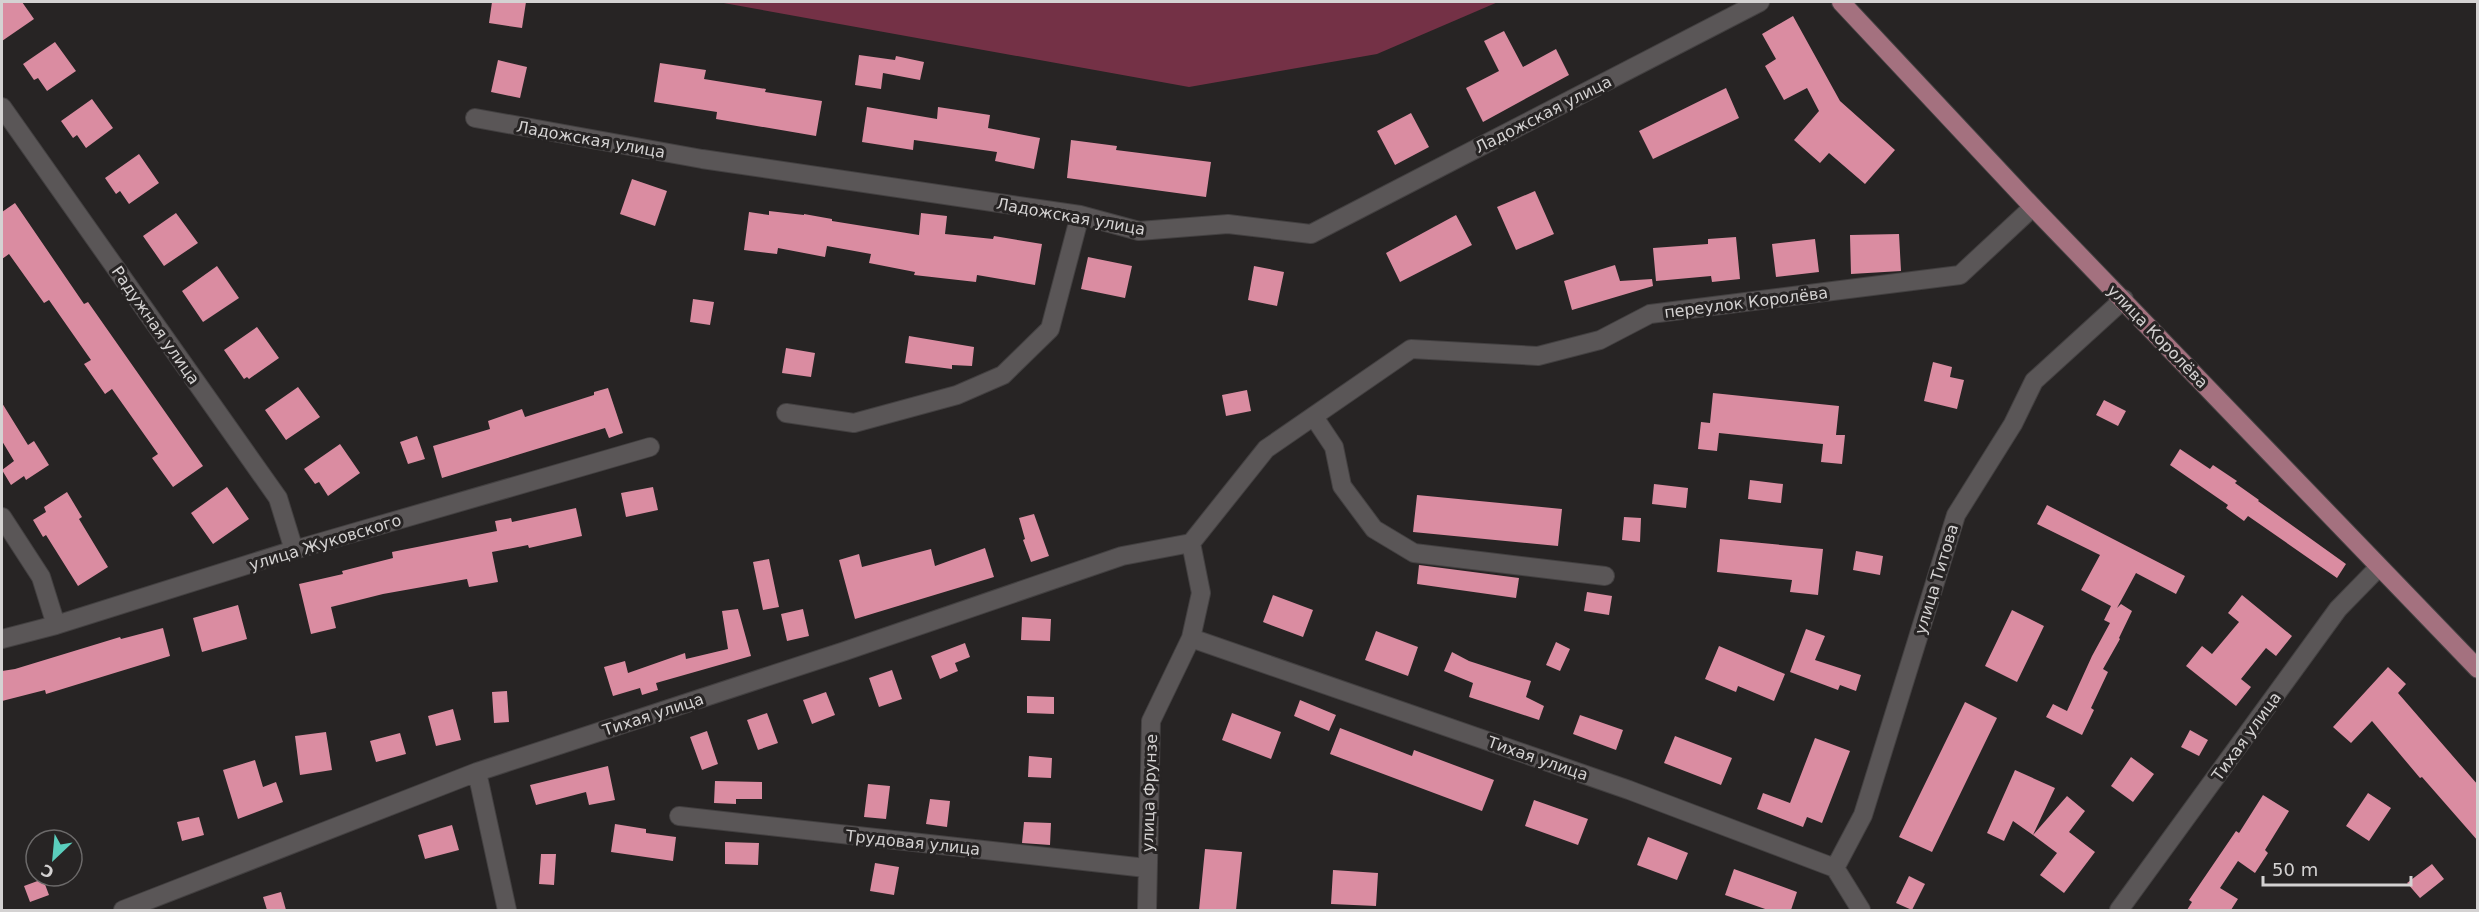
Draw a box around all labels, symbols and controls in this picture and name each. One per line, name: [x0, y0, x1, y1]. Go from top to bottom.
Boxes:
street label: Ладожская улица: [1472, 72, 1615, 157]
street label: Ладожская улица: [515, 117, 667, 162]
street label: Ладожская улица: [995, 194, 1147, 239]
street label: Радужная улица: [108, 262, 204, 388]
street label: улица Королёва: [2103, 281, 2212, 392]
street label: переулок Королёва: [1663, 283, 1829, 322]
street label: улица Жуковского: [247, 510, 403, 575]
street label: улица Титова: [1911, 522, 1962, 637]
street label: Тихая улица: [2207, 688, 2285, 785]
street label: Тихая улица: [599, 689, 706, 740]
street label: Тихая улица: [1484, 732, 1591, 785]
street label: улица Фрунзе: [1138, 734, 1161, 852]
street label: Трудовая улица: [844, 826, 981, 859]
north arrow: [24, 828, 84, 888]
scale bar: [2263, 849, 2412, 887]
text: 50 m: [2272, 859, 2318, 880]
text: С: [38, 860, 57, 882]

